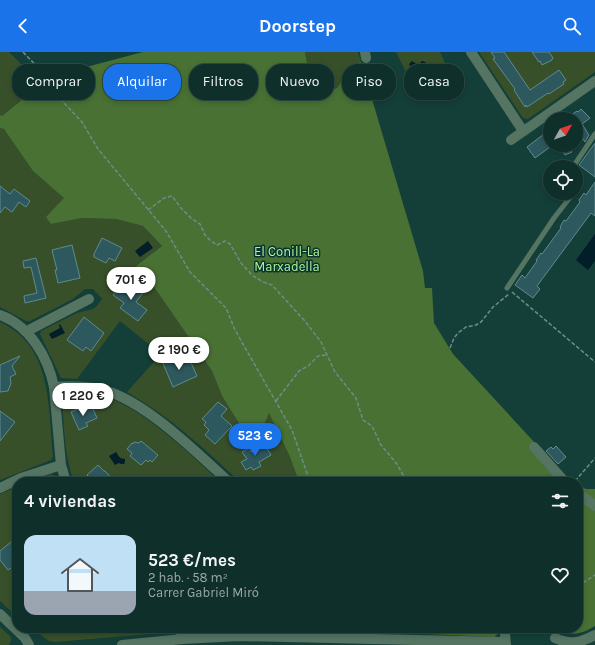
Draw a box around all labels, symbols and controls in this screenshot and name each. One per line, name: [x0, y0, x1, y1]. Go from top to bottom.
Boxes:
icon: back: [12, 15, 34, 37]
text: Doorstep: [259, 15, 336, 37]
icon: search: [561, 15, 583, 37]
chip: Comprar: [12, 64, 95, 100]
chip: Alquilar: [103, 64, 181, 100]
chip: Filtros: [189, 64, 258, 100]
chip: Nuevo: [266, 64, 334, 100]
chip: Piso: [342, 64, 396, 100]
chip: Casa: [404, 64, 464, 100]
north arrow: [543, 112, 583, 152]
map controls: [543, 112, 583, 200]
button: locate: [543, 160, 583, 200]
park label: El Conill-La Marxadella: [254, 244, 320, 274]
pin: 701 €: [103, 267, 159, 301]
text: 701 €: [116, 272, 146, 287]
pin: 2 190 €: [142, 337, 216, 371]
text: 2 190 €: [157, 342, 201, 357]
pin: 1 220 €: [46, 383, 120, 417]
text: 1 220 €: [61, 388, 105, 403]
pin: 523 €: [227, 423, 283, 457]
text: 523 €: [237, 428, 273, 443]
icon: filters: [549, 490, 571, 512]
text: 4 viviendas: [24, 491, 116, 511]
text: 523 €/mes: [148, 550, 236, 570]
icon: home: [56, 551, 104, 599]
icon: heart: [549, 564, 571, 586]
text: 2 hab. · 58 m²: [148, 570, 228, 585]
text: Carrer Gabriel Miró: [148, 585, 259, 600]

